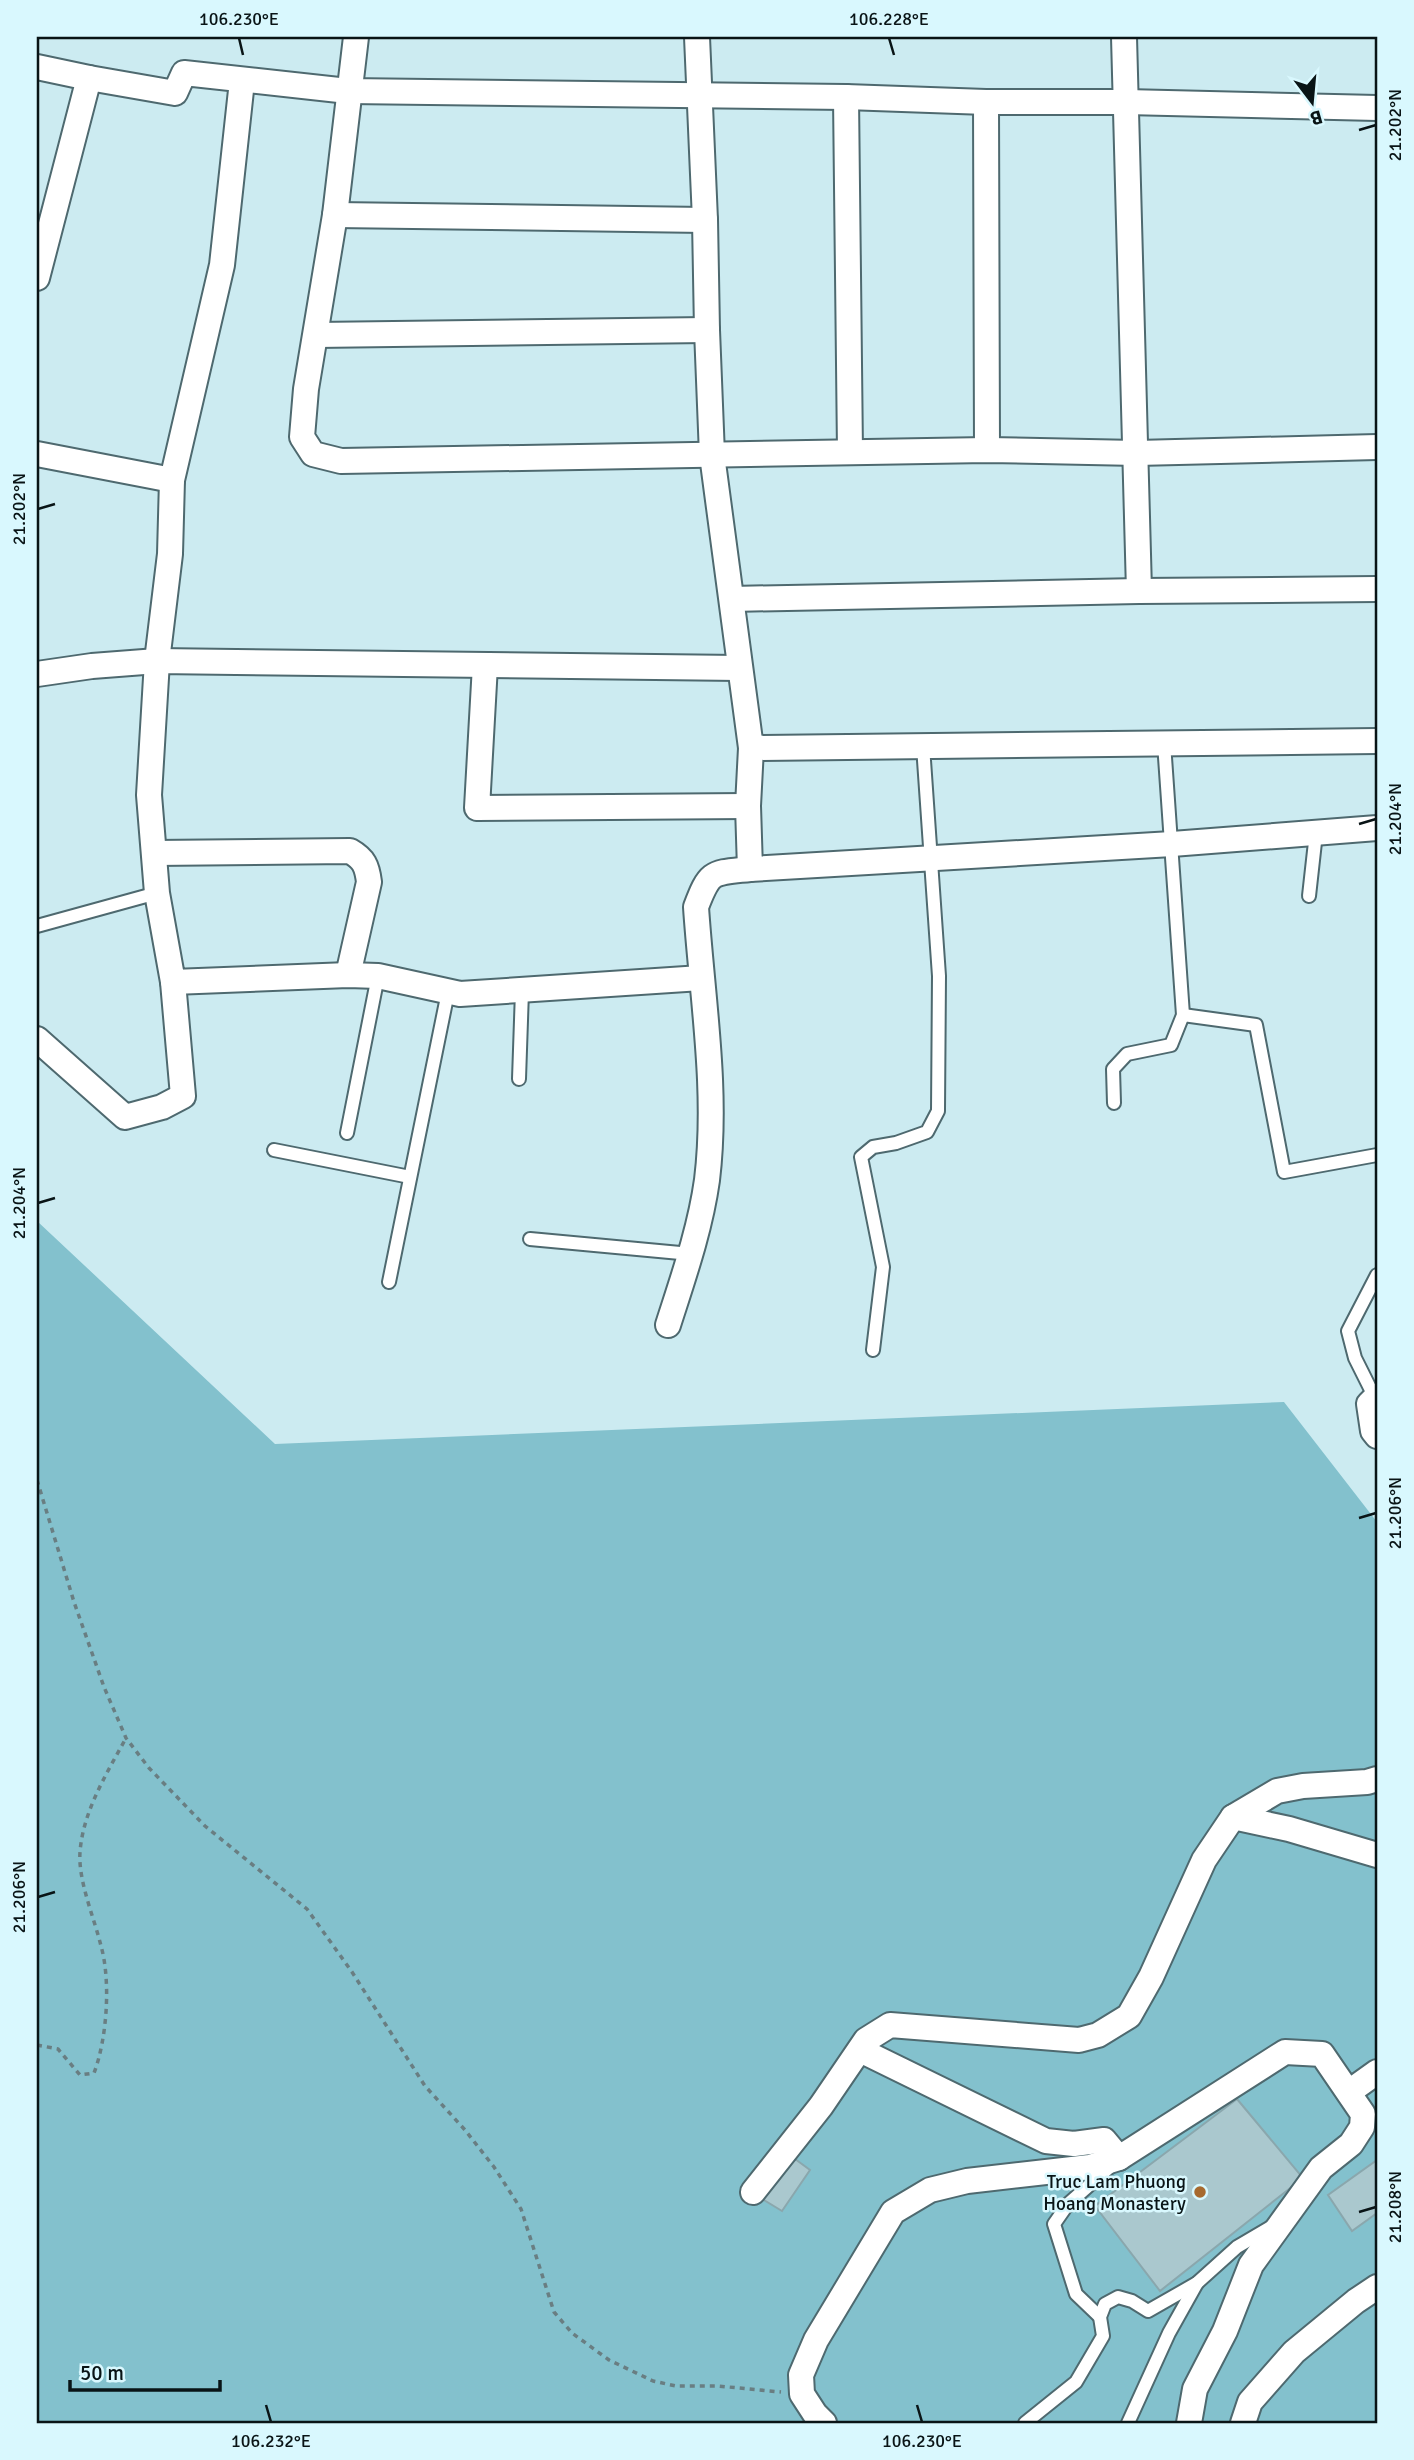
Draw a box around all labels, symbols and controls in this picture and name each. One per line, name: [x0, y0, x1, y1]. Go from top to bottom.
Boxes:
text: 106.230°E: [199, 8, 279, 30]
text: 106.228°E: [849, 8, 929, 30]
north arrow: [1278, 66, 1348, 136]
text: 21.202°N: [1384, 89, 1406, 161]
text: B: [1307, 104, 1325, 131]
text: 21.202°N: [8, 473, 30, 545]
text: 21.204°N: [1384, 783, 1406, 855]
text: 21.204°N: [8, 1167, 30, 1239]
text: 21.206°N: [1384, 1477, 1406, 1549]
text: 21.206°N: [8, 1861, 30, 1933]
place label: Truc Lam Phuong Hoang Monastery: [1043, 2170, 1186, 2216]
text: 21.208°N: [1384, 2171, 1406, 2243]
marker: Truc Lam Phuong Hoang Monastery: [1192, 2184, 1208, 2200]
scale bar: [70, 2348, 220, 2392]
text: 50 m: [80, 2360, 124, 2386]
text: 106.232°E: [231, 2430, 311, 2452]
text: 106.230°E: [882, 2430, 962, 2452]

